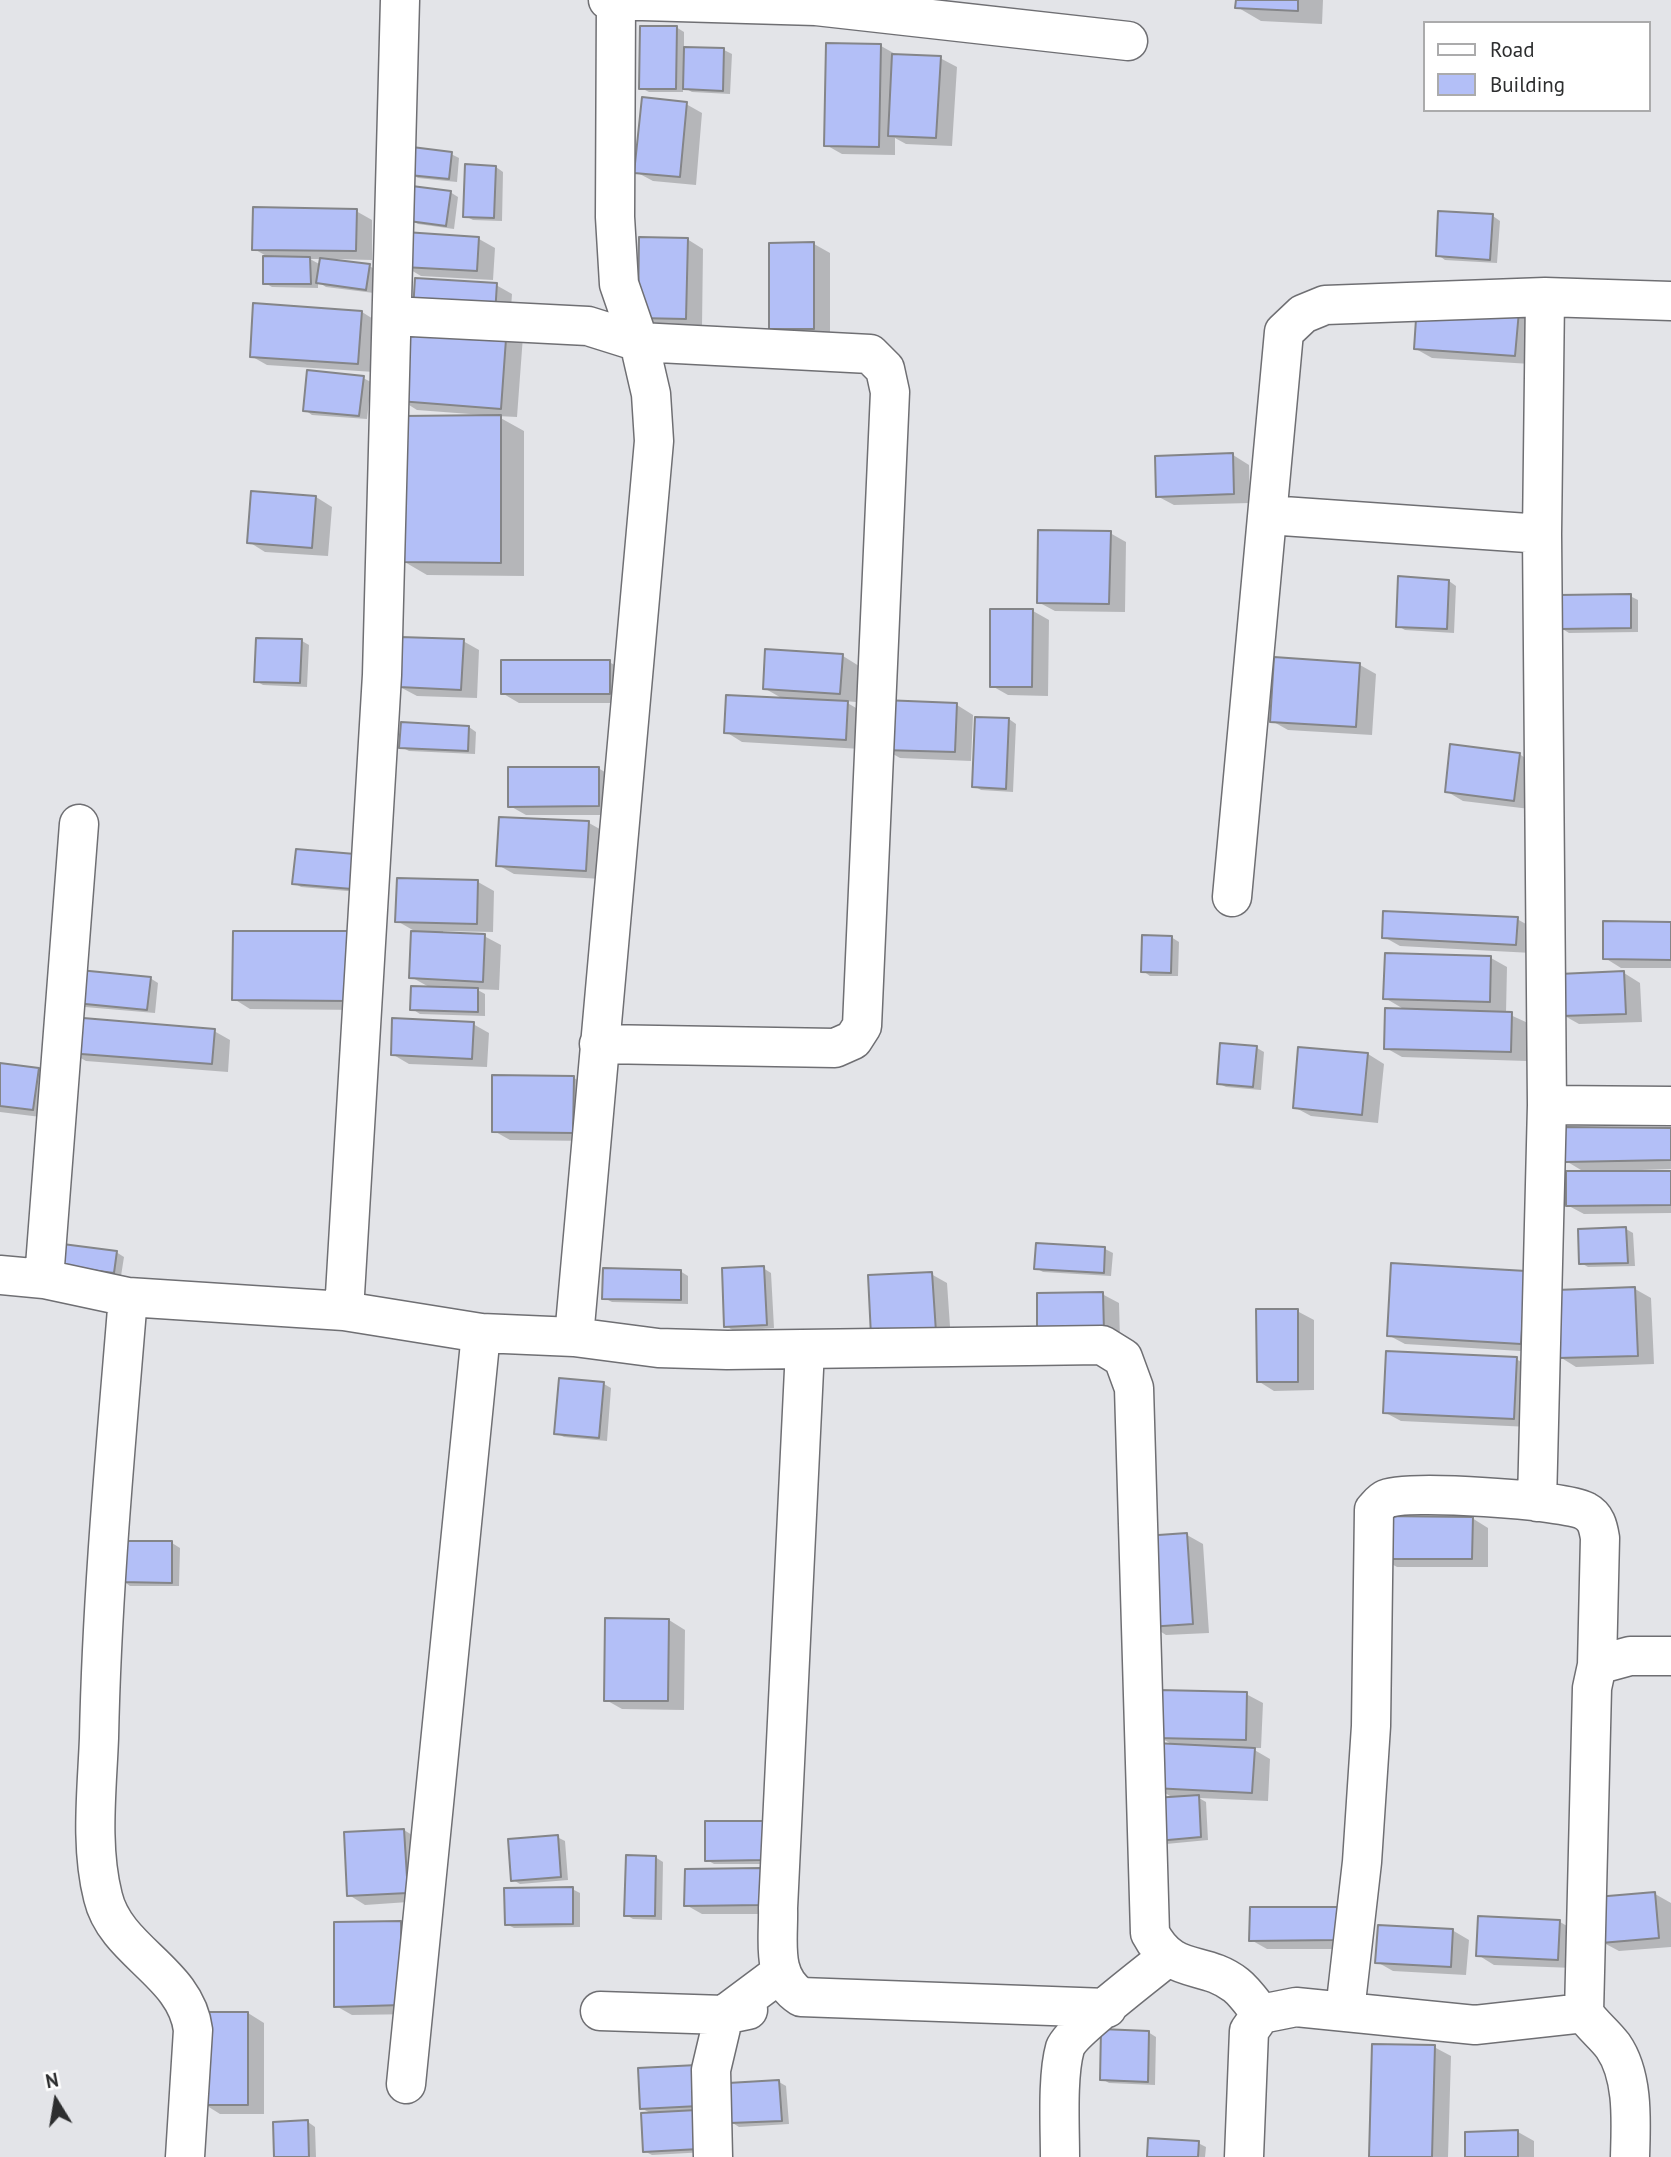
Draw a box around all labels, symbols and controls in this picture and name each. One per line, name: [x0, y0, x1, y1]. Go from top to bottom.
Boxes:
legend: [1422, 21, 1650, 112]
text: Road: [1490, 36, 1534, 63]
text: Building: [1490, 71, 1565, 98]
north arrow: [21, 2066, 91, 2136]
text: N: [44, 2067, 60, 2093]

